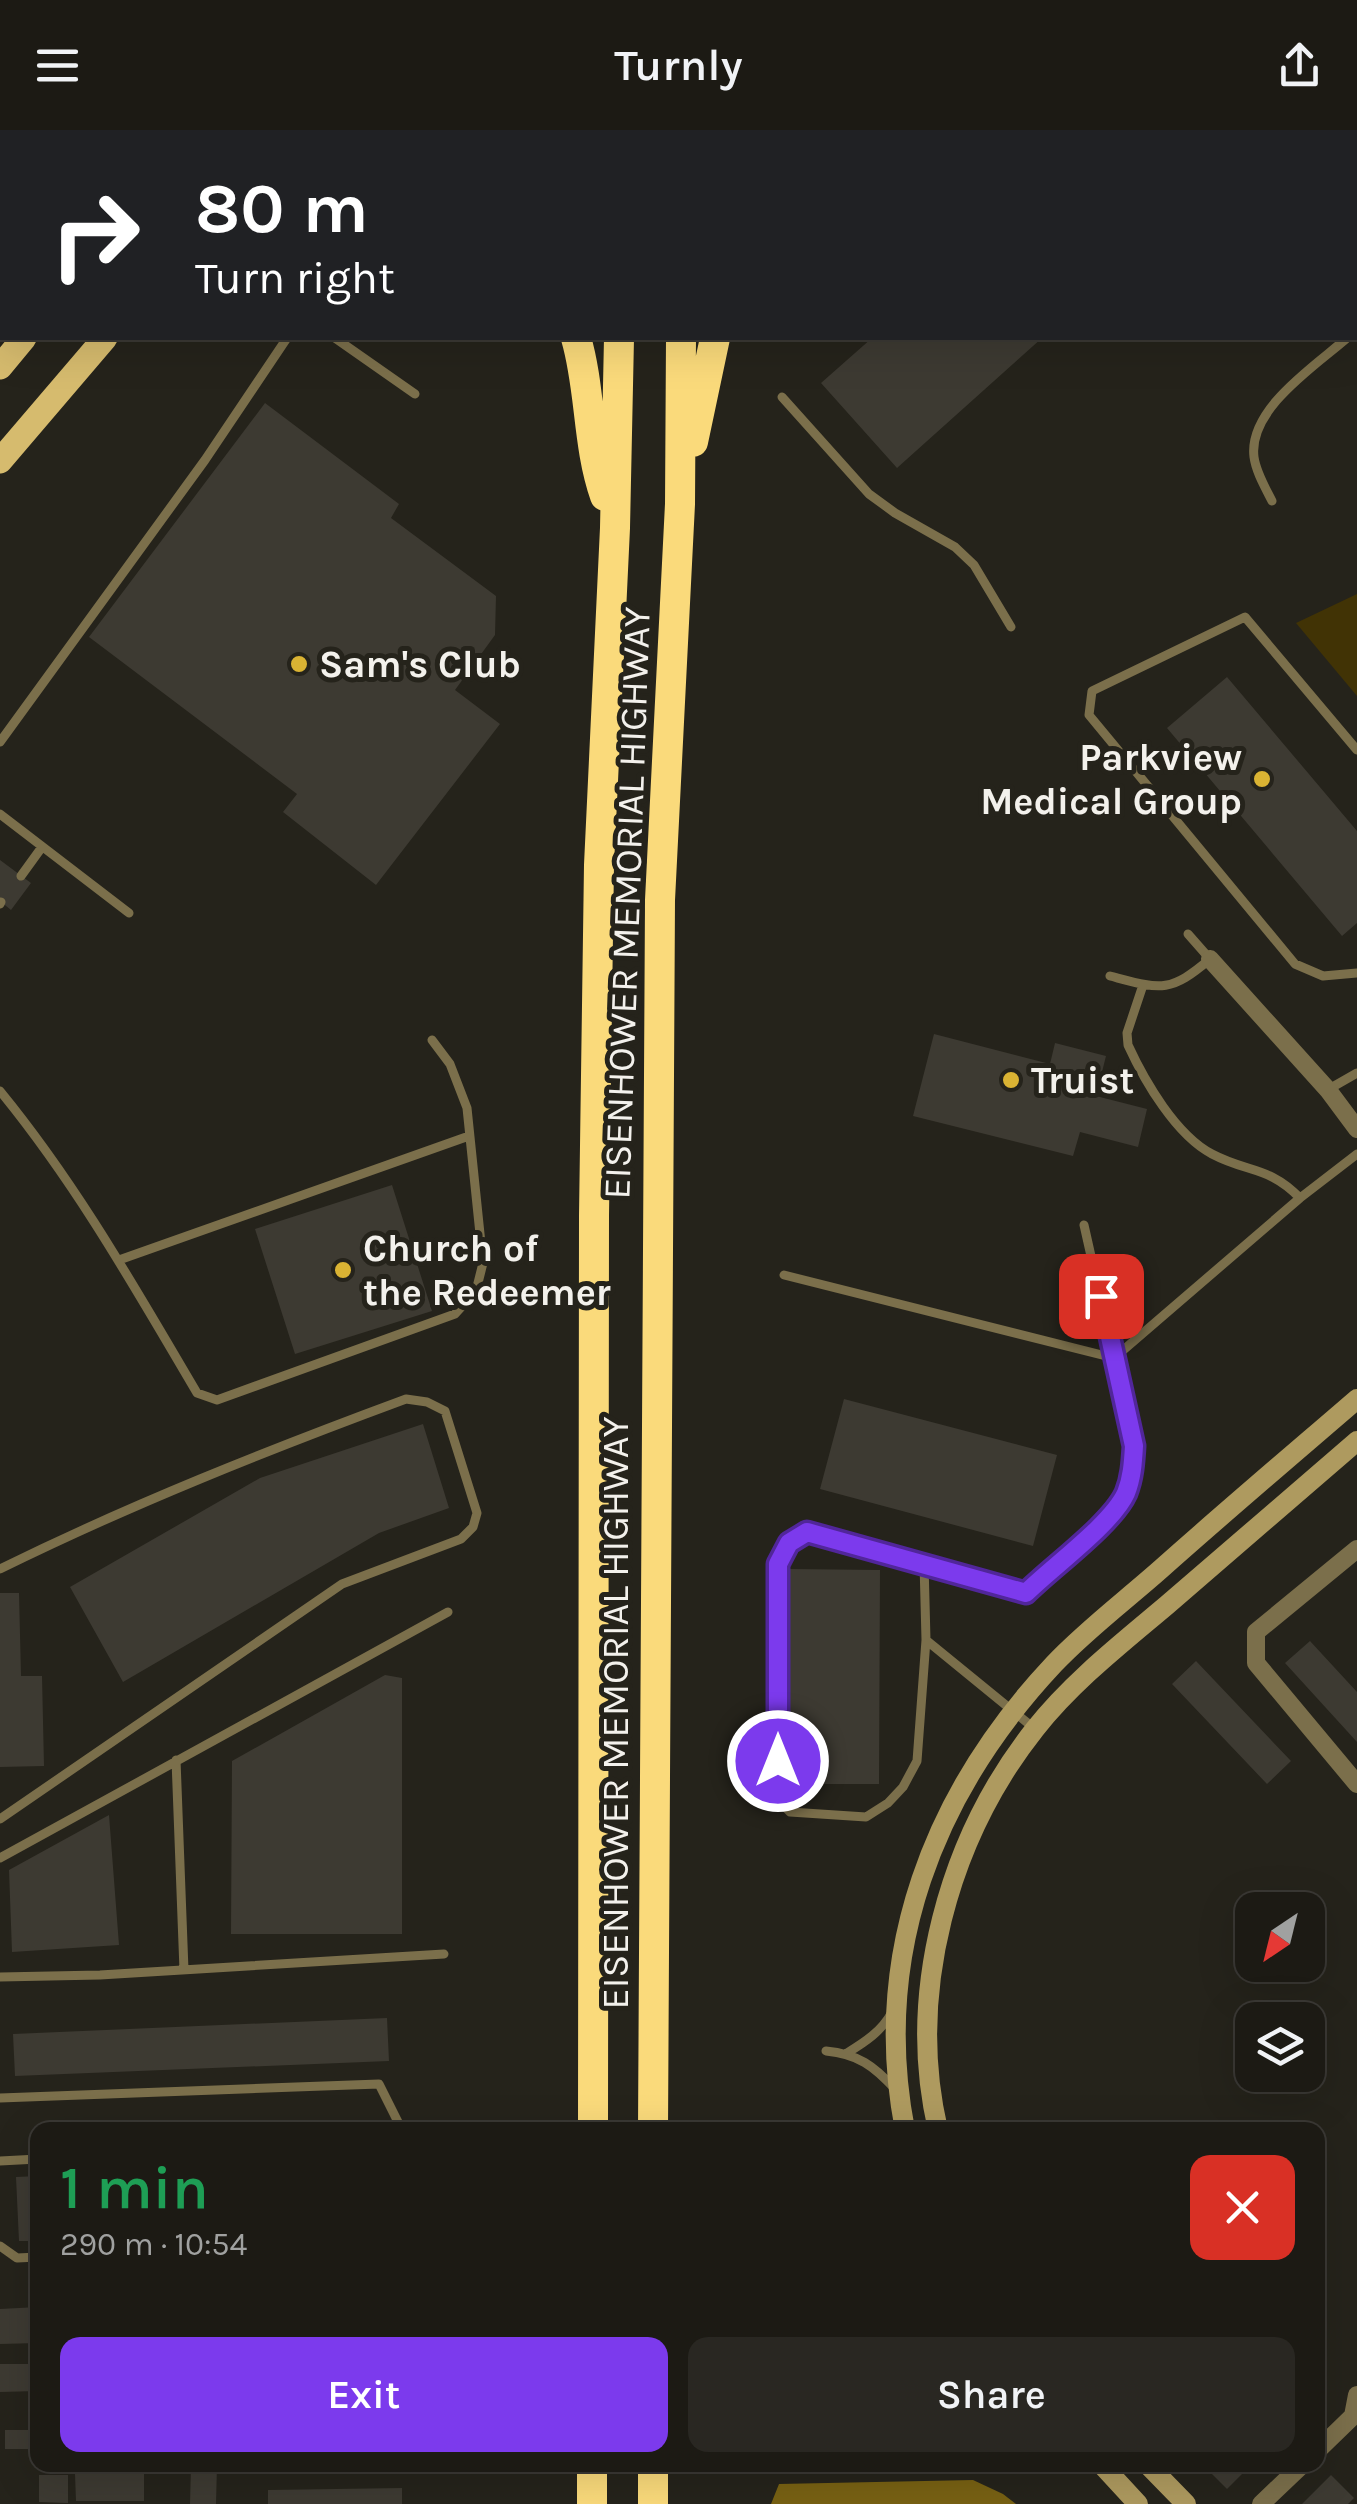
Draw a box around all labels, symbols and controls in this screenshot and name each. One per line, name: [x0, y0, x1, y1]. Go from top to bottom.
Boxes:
icon: menu: [30, 38, 85, 93]
icon: share: [1272, 38, 1327, 93]
text: Turnly: [614, 39, 743, 91]
text: 80 m: [195, 168, 369, 250]
icon: right: [30, 170, 160, 300]
text: Turn right: [195, 252, 395, 304]
street label: EISENHOWER MEMORIAL HIGHWAY: [594, 606, 660, 1200]
place label: Sam's Club: [319, 642, 521, 687]
marker: Sam's Club: [288, 653, 310, 675]
place label: Parkview Medical Group: [980, 735, 1242, 824]
marker: Parkview Medical Group: [1251, 768, 1273, 790]
place label: Truist: [1031, 1058, 1134, 1103]
marker: Truist: [1000, 1069, 1022, 1091]
place label: Church of the Redeemer: [363, 1226, 611, 1315]
pin: [1059, 1254, 1144, 1339]
marker: Church of the Redeemer: [332, 1259, 354, 1281]
icon: arrive: [1074, 1269, 1129, 1324]
street label: EISENHOWER MEMORIAL HIGHWAY: [593, 1416, 638, 2010]
position arrow: [726, 1709, 830, 1813]
north arrow: [1235, 1892, 1325, 1982]
map controls: [1235, 1892, 1325, 2092]
button: layers: [1235, 2002, 1325, 2092]
text: 1 min: [60, 2153, 209, 2223]
button: close: [1190, 2155, 1295, 2260]
text: 290 m · 10:54: [60, 2226, 247, 2263]
button: Exit: [60, 2337, 668, 2452]
button: Share: [688, 2337, 1295, 2452]

